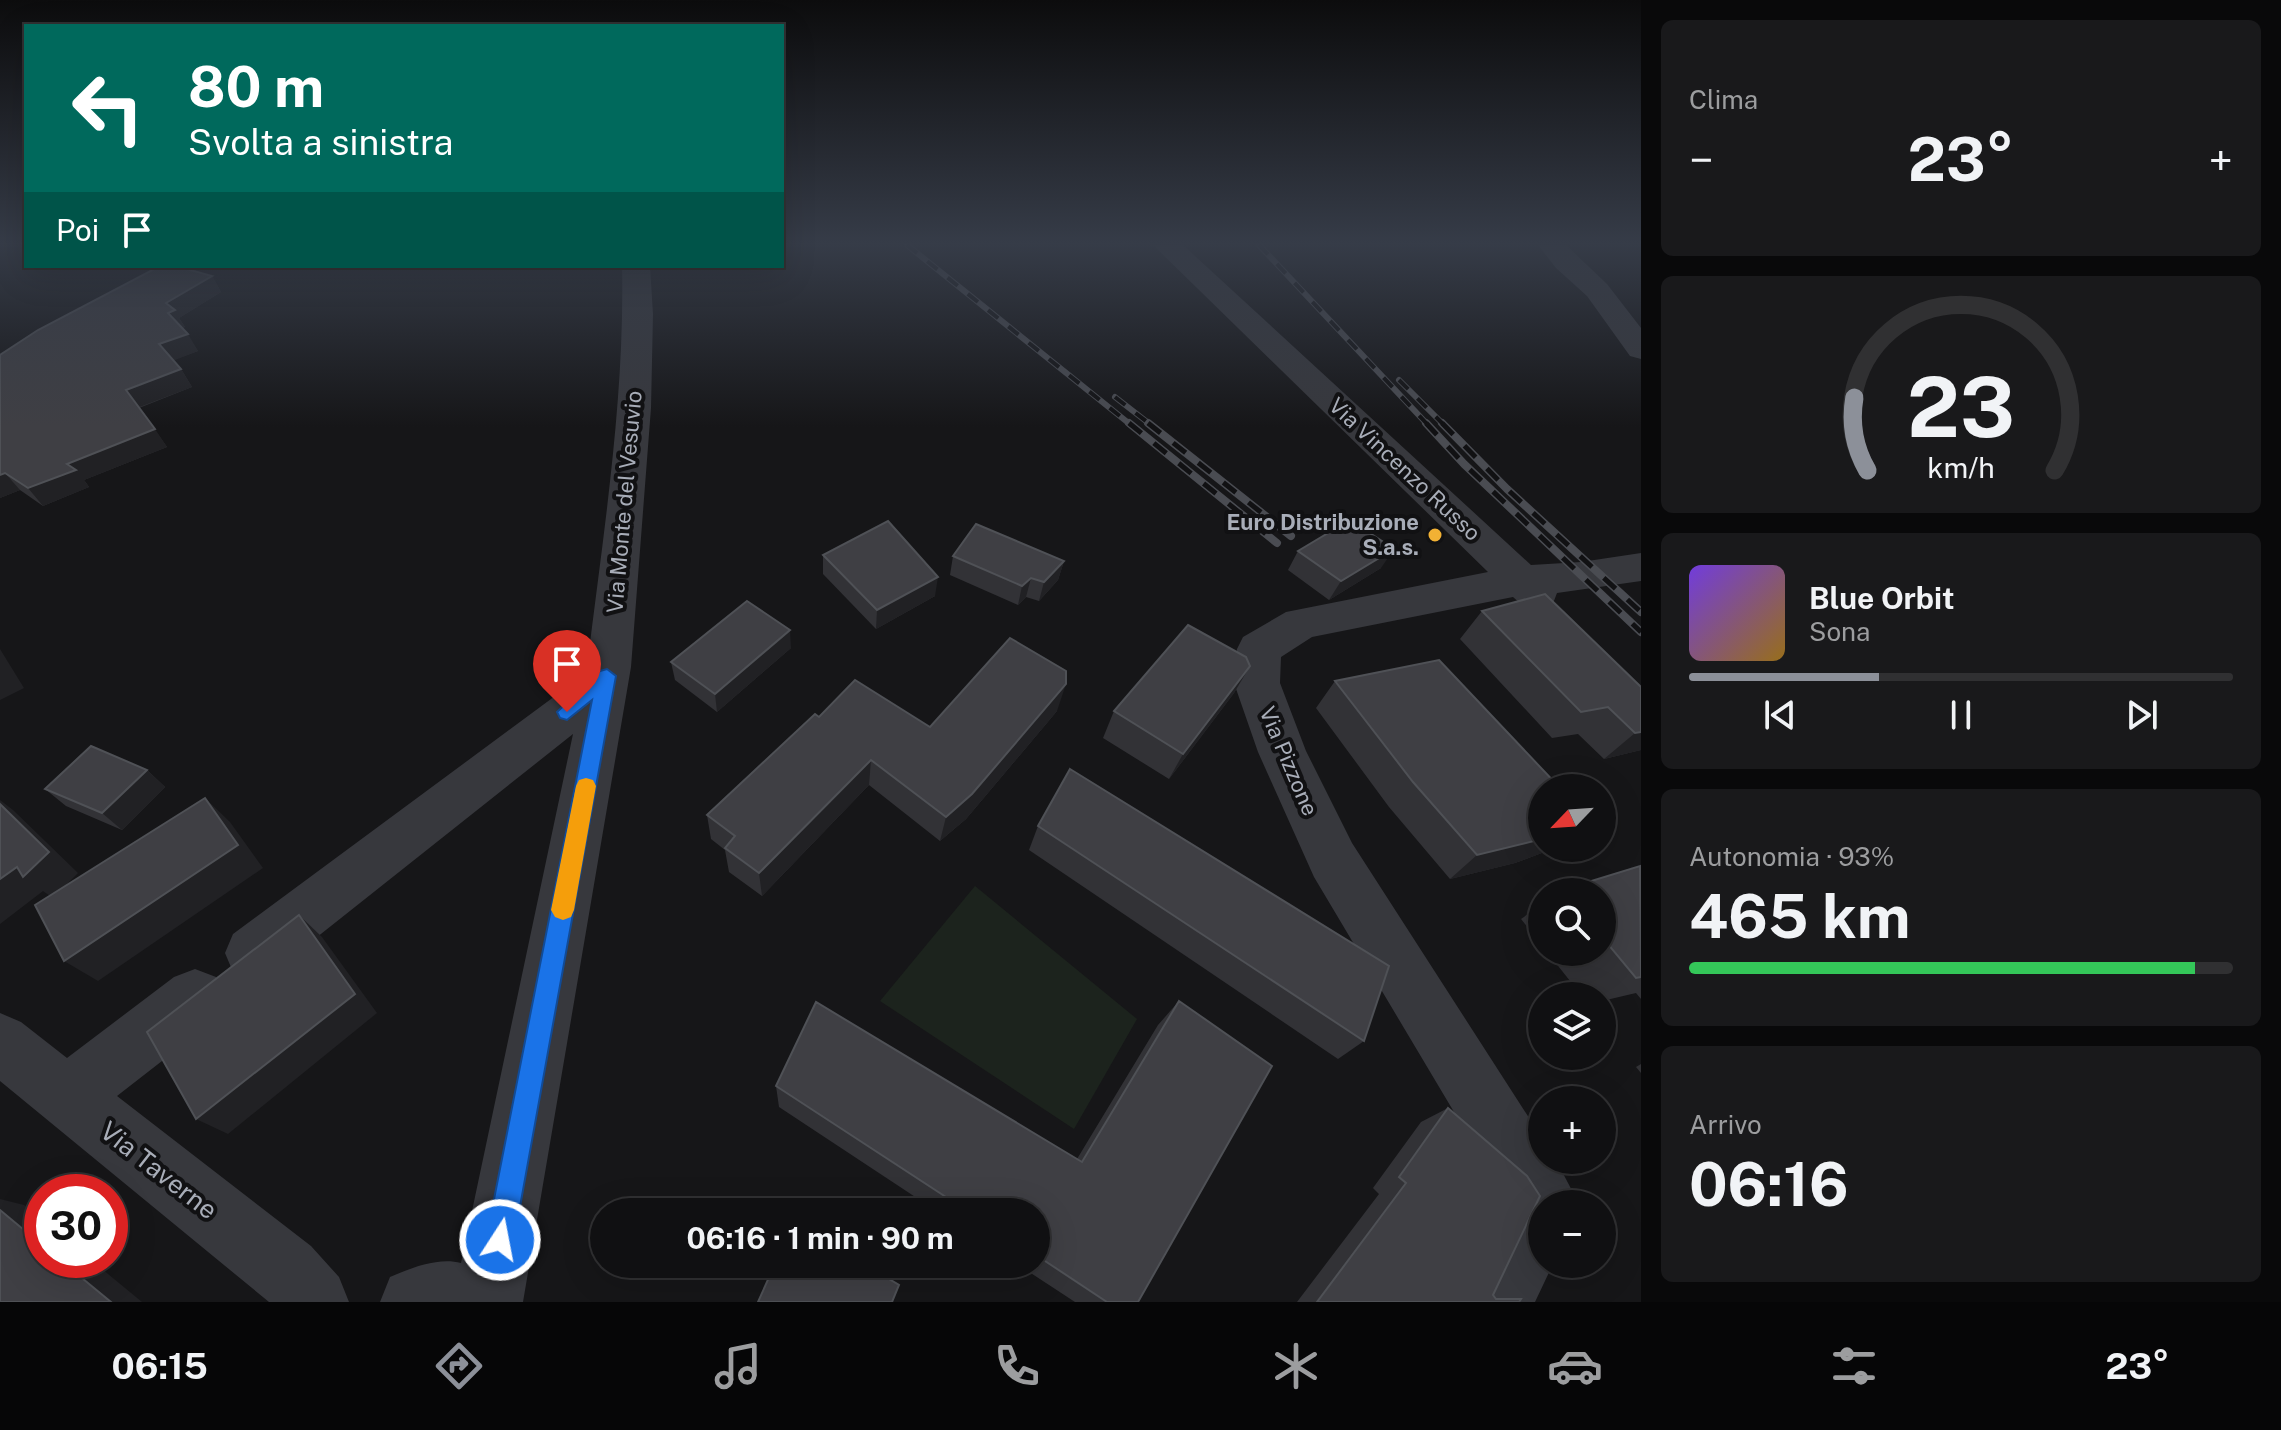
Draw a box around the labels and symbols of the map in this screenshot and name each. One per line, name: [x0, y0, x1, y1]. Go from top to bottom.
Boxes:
street label: Via Monte del Vesuvio: [601, 390, 647, 614]
street label: Via Vincenzo Russo: [1324, 392, 1486, 546]
place label: Euro Distribuzione S.a.s.: [1226, 509, 1419, 560]
marker: Euro Distribuzione S.a.s.: [1426, 526, 1444, 544]
pin: [533, 630, 601, 712]
street label: Via Pizzone: [1254, 702, 1324, 820]
north arrow: [1528, 774, 1616, 862]
street label: Via Taverne: [94, 1115, 224, 1225]
speed limit sign: 30: [24, 1174, 128, 1278]
position arrow: [458, 1198, 542, 1282]

